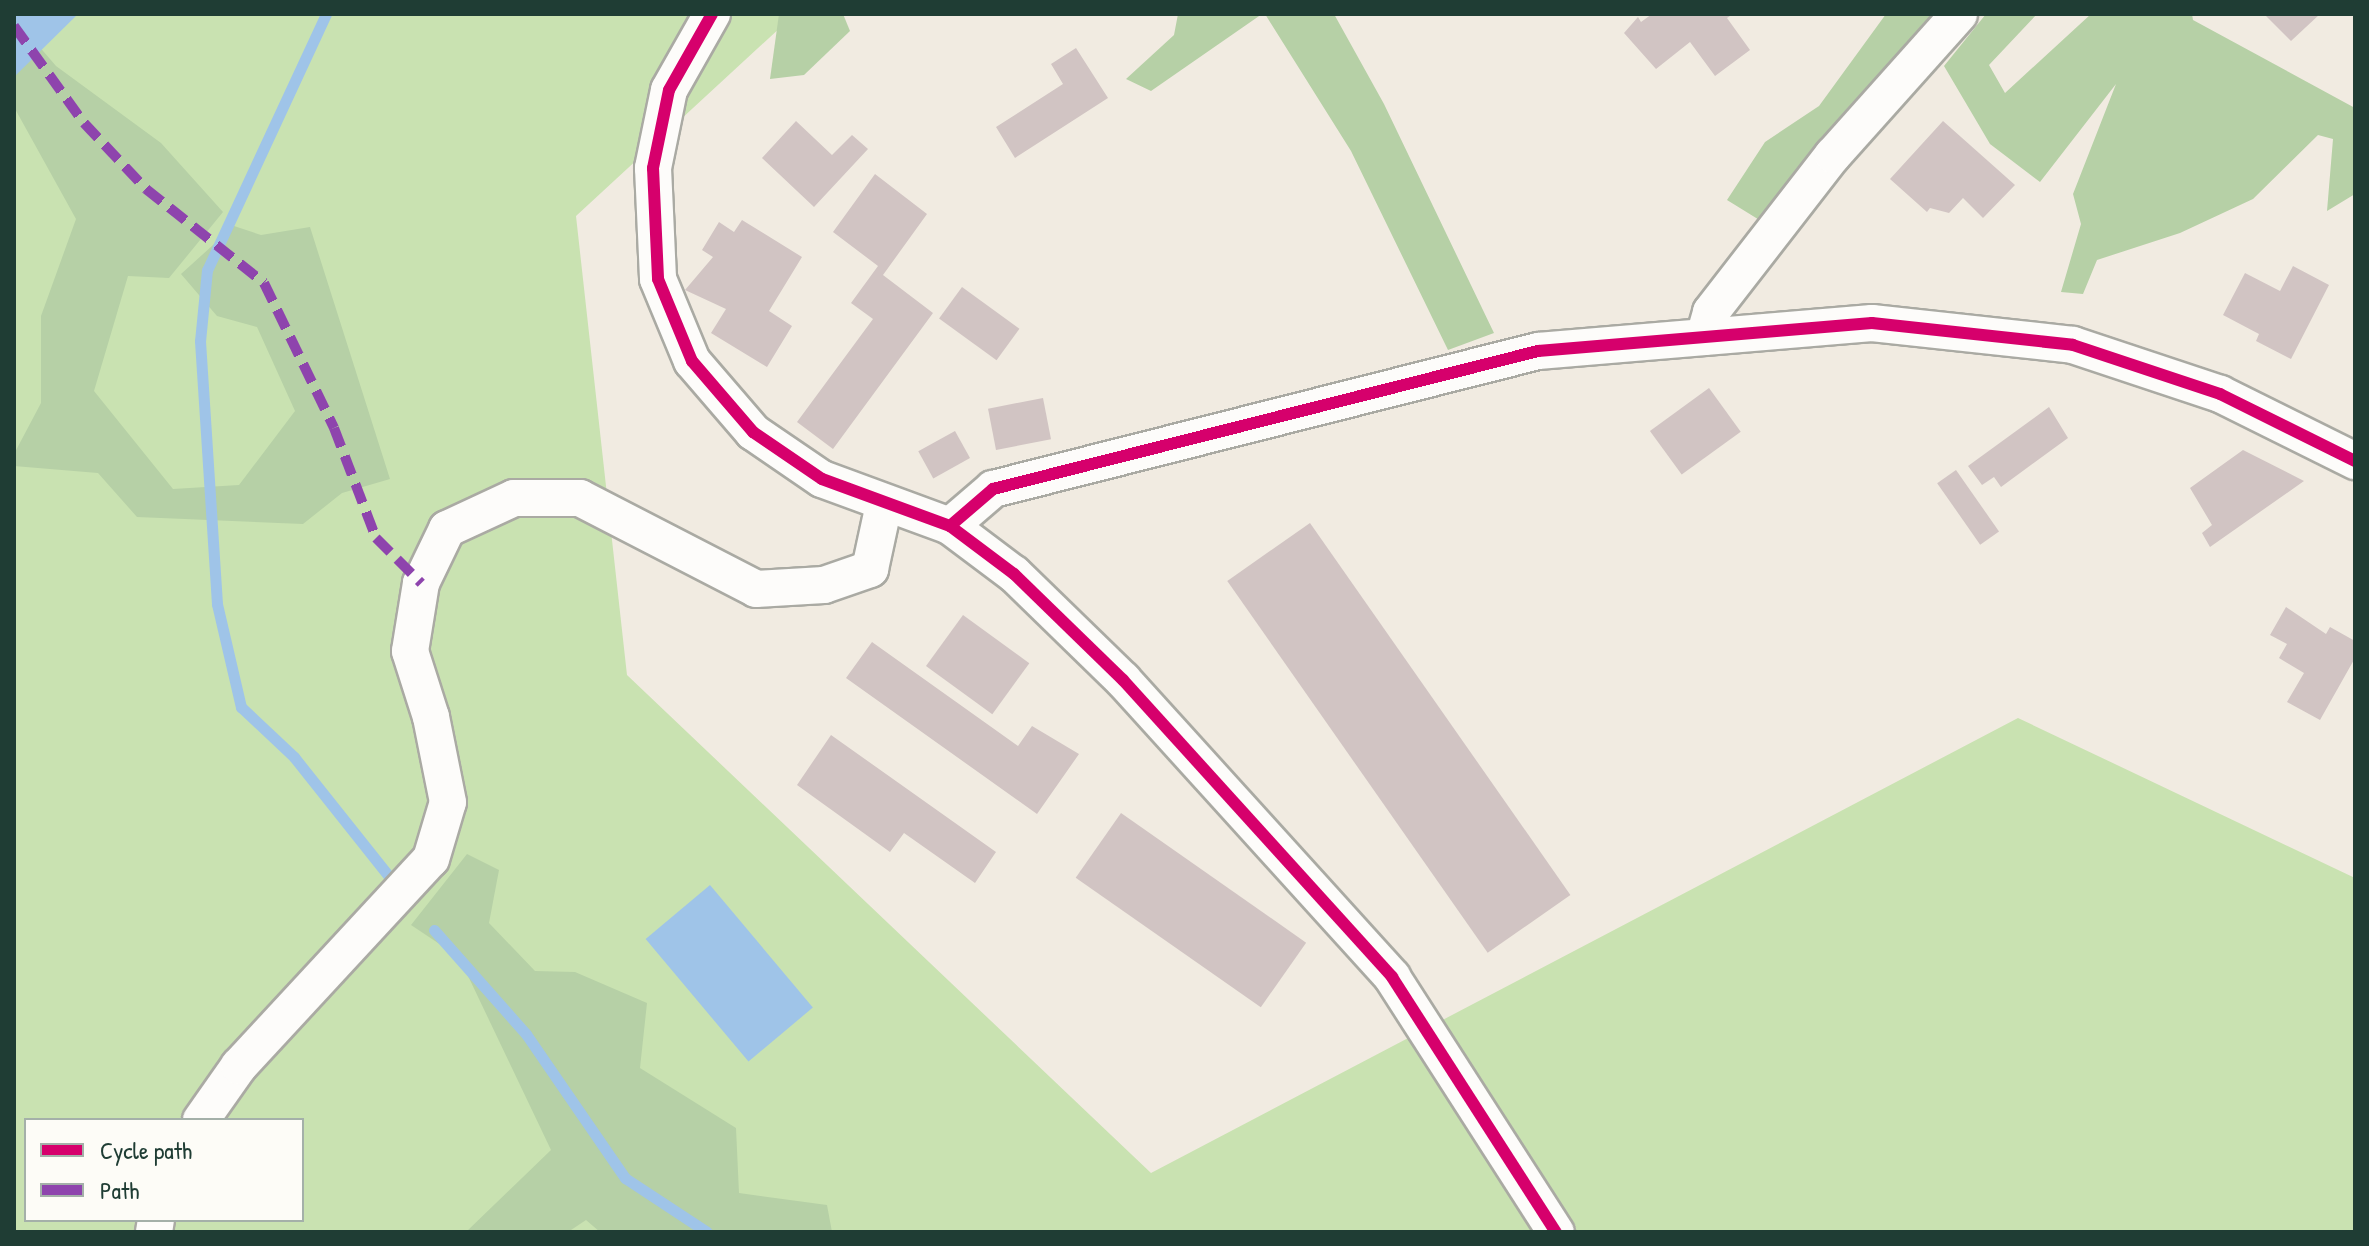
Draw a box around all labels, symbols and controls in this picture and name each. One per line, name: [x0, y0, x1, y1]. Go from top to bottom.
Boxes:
legend: [24, 1118, 304, 1222]
text: Cycle path: [100, 1134, 192, 1166]
text: Path: [100, 1174, 139, 1206]

